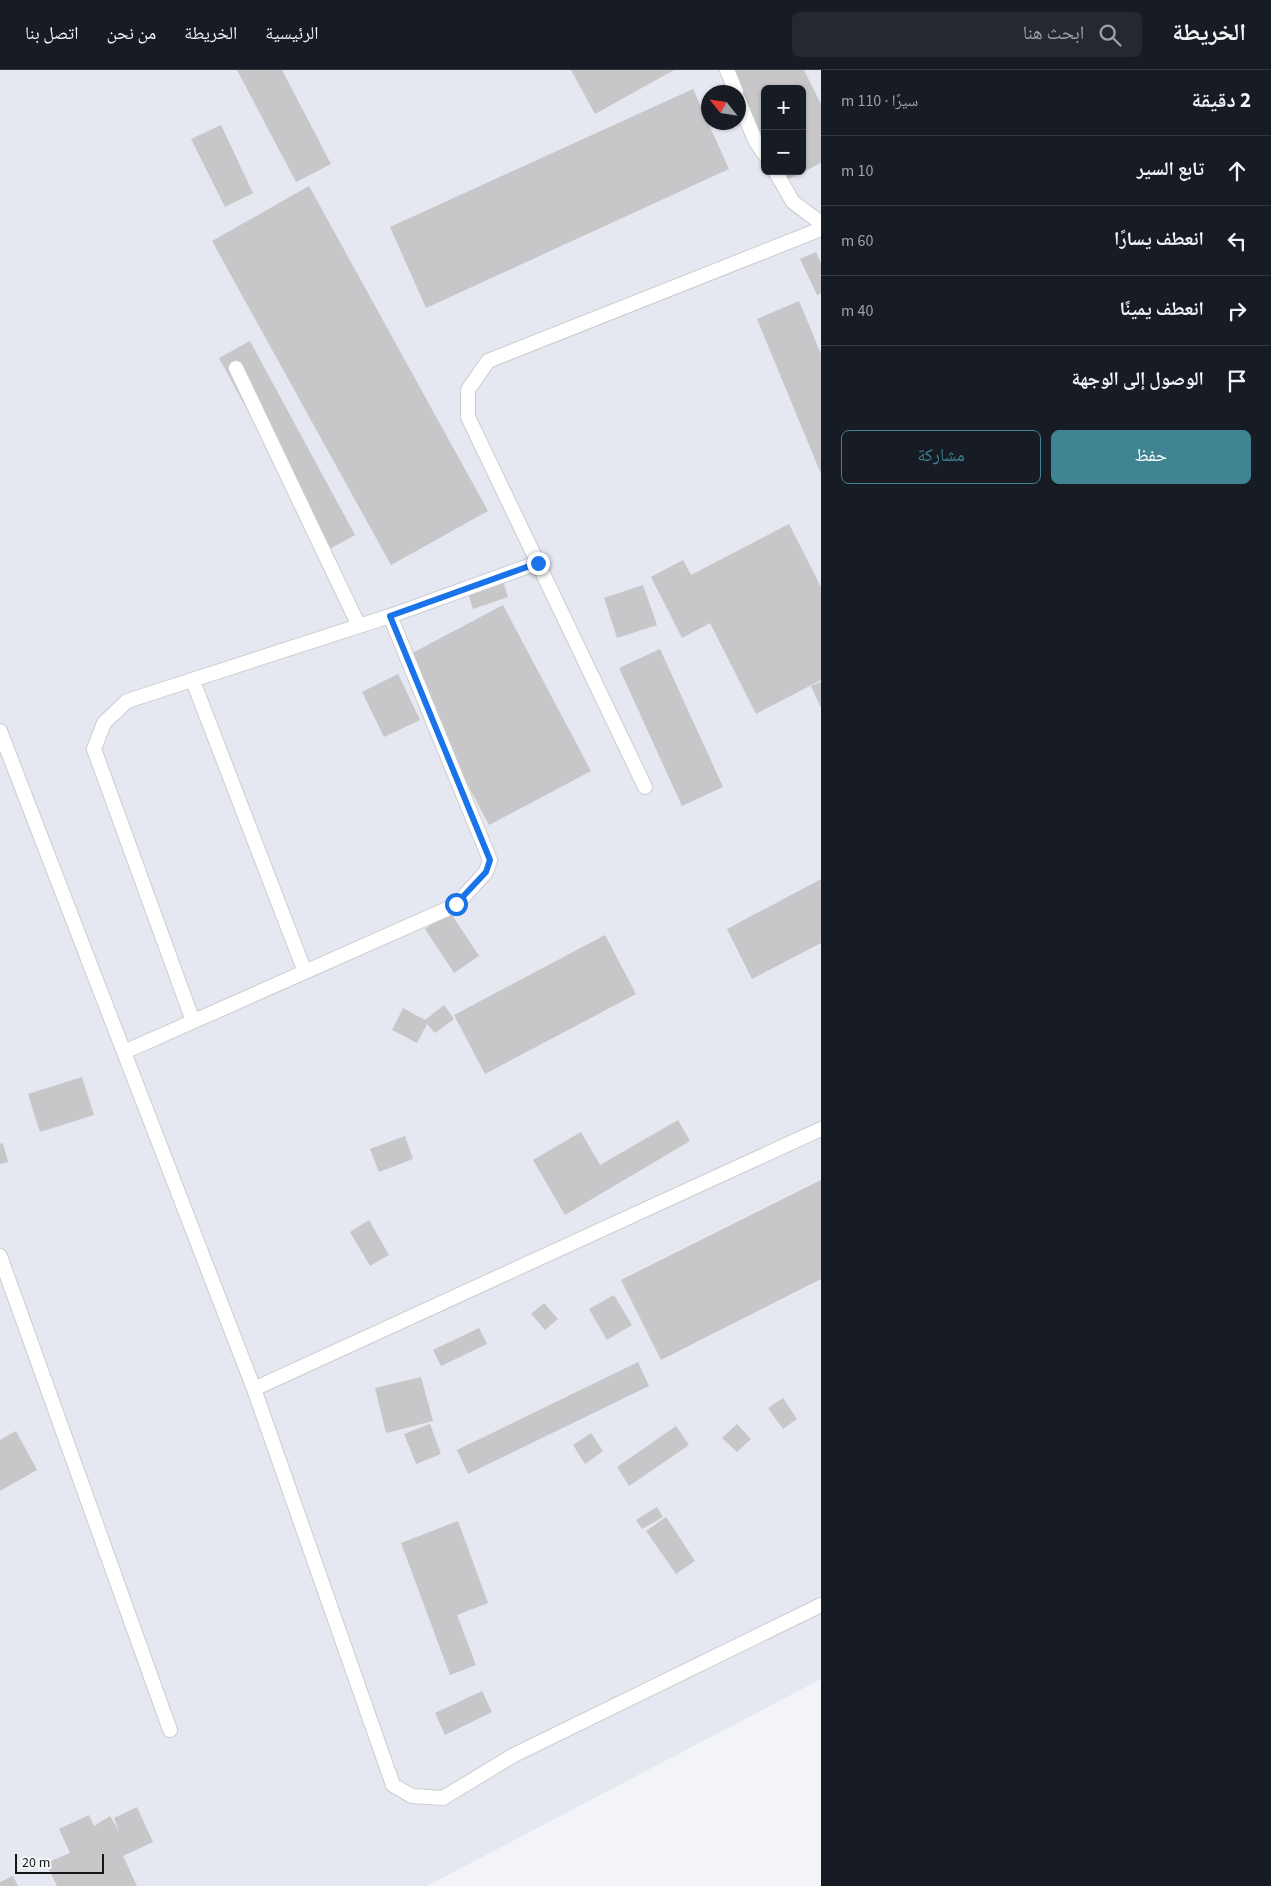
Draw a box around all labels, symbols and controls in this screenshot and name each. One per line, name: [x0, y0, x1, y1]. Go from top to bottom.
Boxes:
search box: [792, 12, 1142, 57]
text: الخريطة: [1172, 15, 1246, 50]
text: ابحث هنا: [1023, 20, 1084, 47]
text: اتصل بنا: [25, 21, 78, 46]
text: من نحن: [106, 21, 156, 46]
text: الخريطة: [184, 21, 237, 46]
text: الرئيسية: [265, 21, 319, 46]
icon: search: [1096, 21, 1124, 49]
north arrow: [701, 85, 746, 130]
map controls: [761, 85, 806, 175]
button: +: [761, 85, 806, 130]
text: 2 دقيقة: [1192, 85, 1251, 115]
text: سيرًا · 110 m: [841, 90, 918, 112]
button: −: [761, 130, 806, 175]
text: تابع السير: [1137, 156, 1204, 183]
icon: ahead: [1223, 157, 1251, 185]
text: 10 m: [841, 160, 873, 182]
text: انعطف يسارًا: [1114, 226, 1204, 253]
icon: left: [1223, 227, 1251, 255]
text: 60 m: [841, 230, 873, 252]
text: انعطف يمينًا: [1120, 296, 1204, 323]
icon: right: [1223, 297, 1251, 325]
text: 40 m: [841, 300, 873, 322]
text: الوصول إلى الوجهة: [1071, 366, 1204, 393]
icon: arrive: [1223, 367, 1251, 395]
button: مشاركة: [841, 430, 1041, 484]
button: حفظ: [1051, 430, 1251, 484]
route end: [527, 552, 550, 575]
route start: [445, 893, 468, 916]
scale bar: [15, 1851, 104, 1874]
text: 20 m: [22, 1853, 50, 1873]

